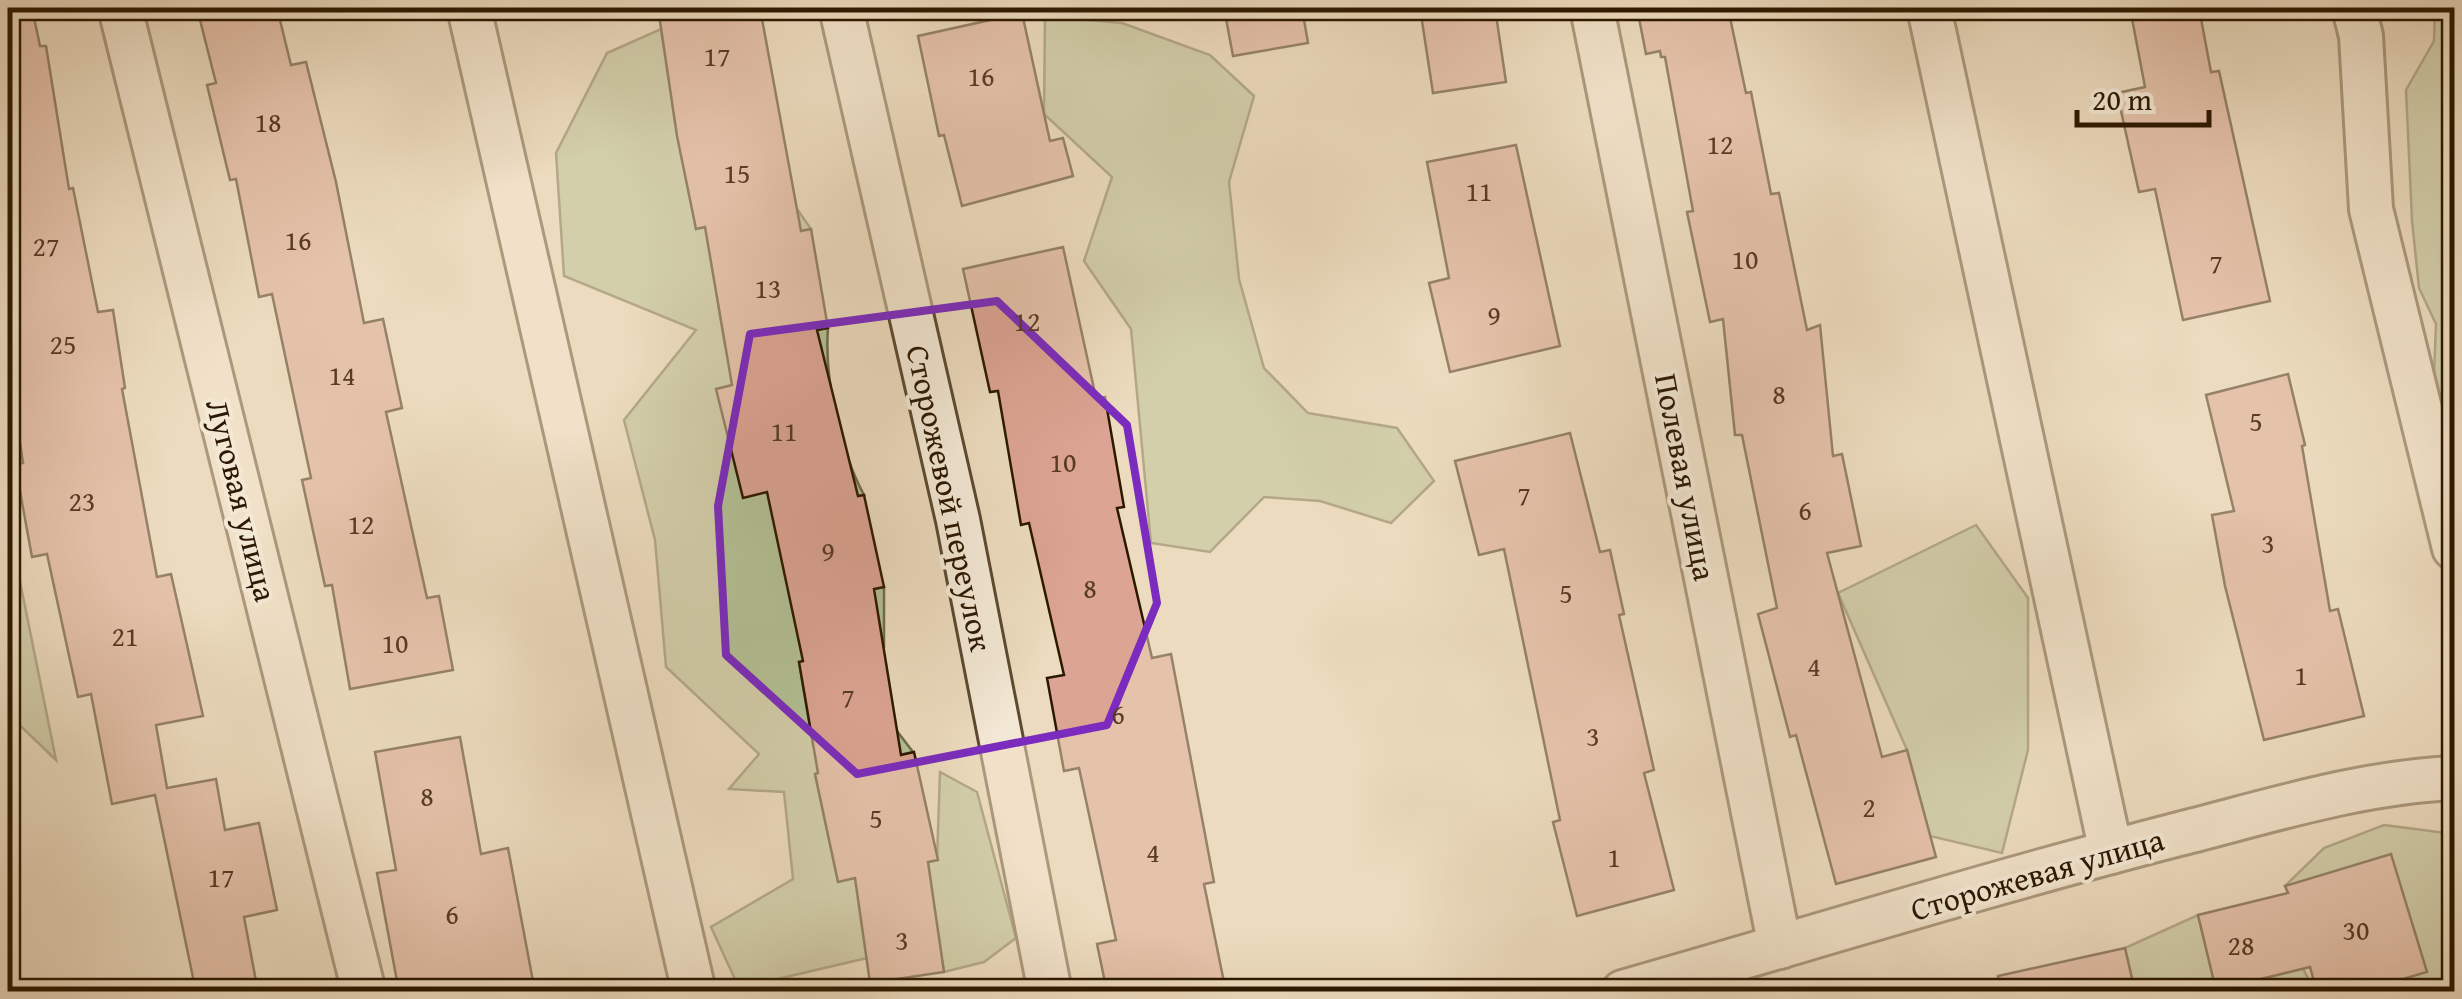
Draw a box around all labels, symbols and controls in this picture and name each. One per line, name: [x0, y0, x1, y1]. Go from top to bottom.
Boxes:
house number: 17: [704, 35, 730, 76]
house number: 16: [968, 55, 994, 96]
scale bar: [2077, 65, 2210, 127]
text: 20 m: [2092, 77, 2152, 121]
house number: 18: [255, 101, 281, 142]
house number: 12: [1707, 123, 1733, 164]
house number: 15: [724, 152, 750, 193]
house number: 11: [1466, 170, 1492, 211]
house number: 16: [285, 219, 311, 260]
house number: 27: [33, 225, 59, 266]
house number: 10: [1732, 238, 1758, 279]
house number: 7: [2209, 242, 2223, 283]
house number: 13: [755, 267, 781, 308]
house number: 9: [1487, 294, 1501, 335]
house number: 12: [1014, 300, 1040, 341]
house number: 25: [50, 323, 76, 364]
street label: Сторожевой переулок: [895, 341, 1005, 656]
house number: 14: [329, 354, 355, 395]
street label: Полевая улица: [1643, 369, 1729, 585]
house number: 8: [1772, 373, 1786, 414]
street label: Луговая улица: [194, 394, 290, 607]
house number: 5: [2249, 400, 2263, 441]
house number: 11: [771, 410, 797, 451]
house number: 10: [1050, 441, 1076, 482]
house number: 7: [1517, 474, 1531, 515]
house number: 23: [69, 480, 95, 521]
house number: 6: [1798, 489, 1812, 530]
house number: 12: [348, 503, 374, 544]
house number: 3: [2261, 522, 2275, 563]
house number: 9: [821, 530, 835, 571]
house number: 8: [1083, 567, 1097, 608]
house number: 5: [1559, 572, 1573, 613]
house number: 21: [112, 615, 138, 656]
house number: 10: [382, 622, 408, 663]
house number: 4: [1807, 645, 1821, 686]
house number: 1: [2294, 654, 2308, 695]
house number: 7: [841, 676, 855, 717]
house number: 6: [1111, 693, 1125, 734]
house number: 3: [1586, 715, 1600, 756]
house number: 8: [420, 775, 434, 816]
house number: 2: [1862, 786, 1876, 827]
house number: 5: [869, 797, 883, 838]
street label: Сторожевая улица: [1905, 815, 2170, 933]
house number: 4: [1146, 831, 1160, 872]
house number: 1: [1607, 836, 1621, 877]
house number: 17: [208, 856, 234, 897]
house number: 6: [445, 893, 459, 934]
house number: 30: [2343, 909, 2369, 950]
house number: 3: [895, 919, 909, 960]
house number: 28: [2228, 924, 2254, 965]

